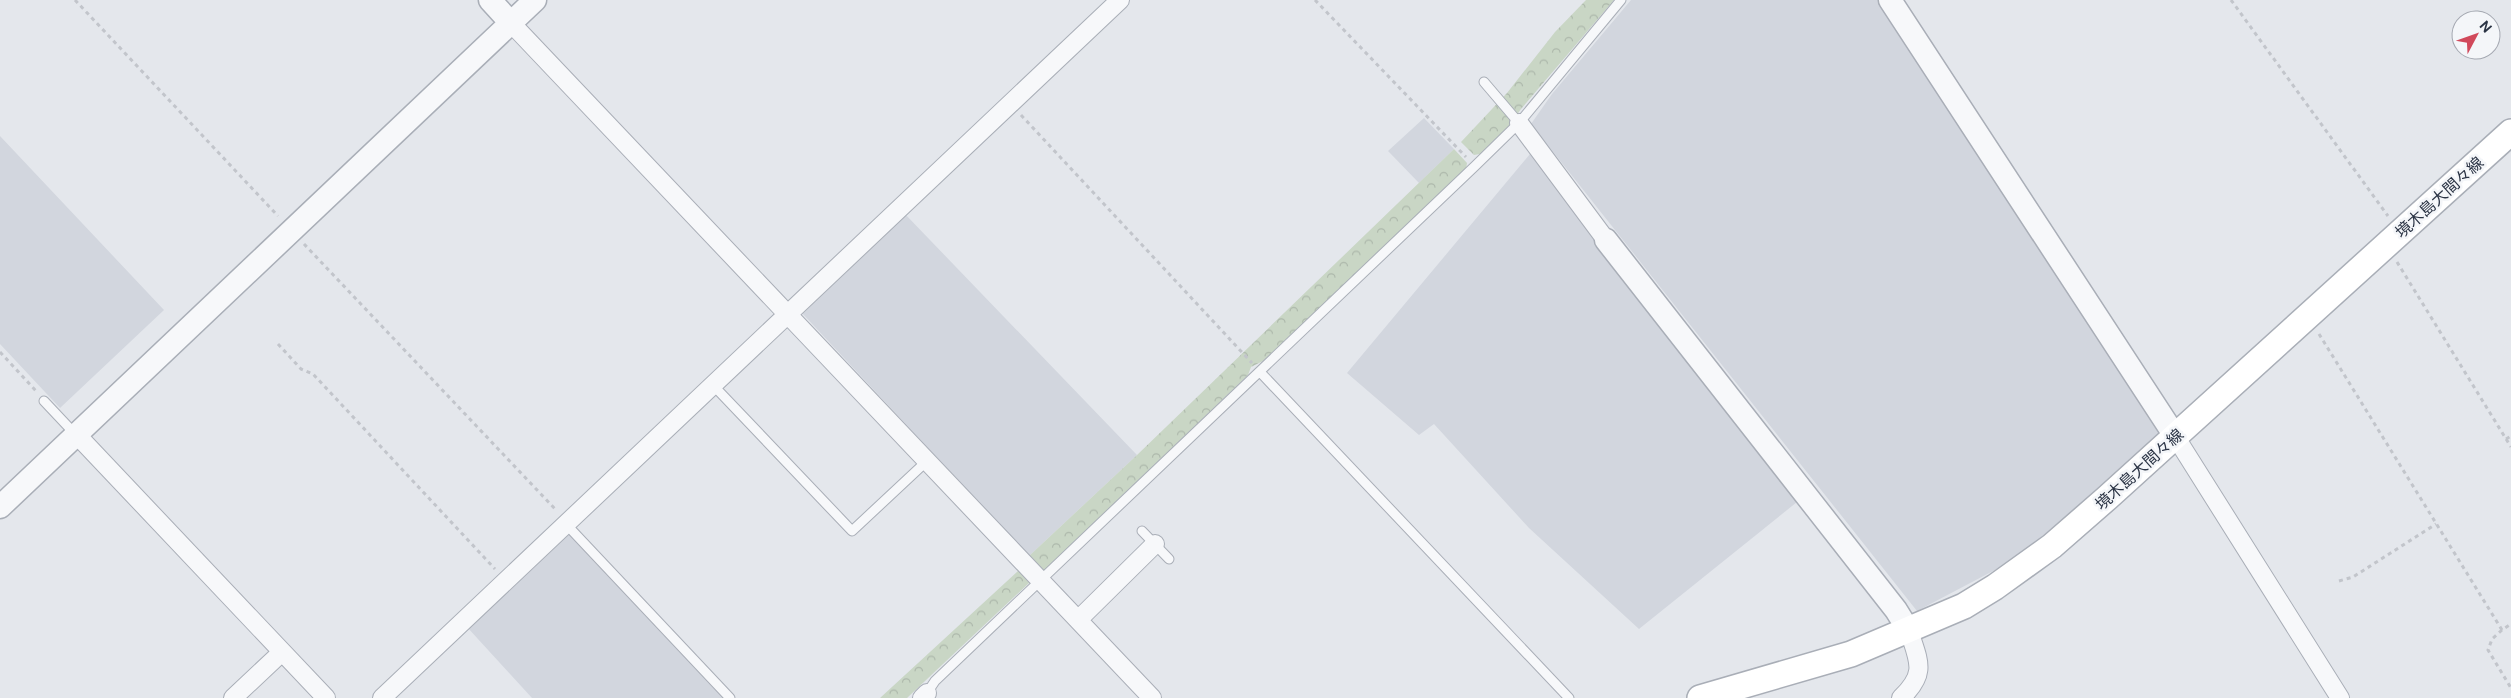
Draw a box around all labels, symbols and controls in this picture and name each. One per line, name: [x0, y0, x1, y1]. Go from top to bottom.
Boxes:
north arrow: [2451, 10, 2501, 60]
text: N: [2476, 17, 2496, 36]
street label: 境木島大間々線: [2391, 152, 2488, 243]
street label: 境木島大間々線: [2091, 424, 2188, 515]

